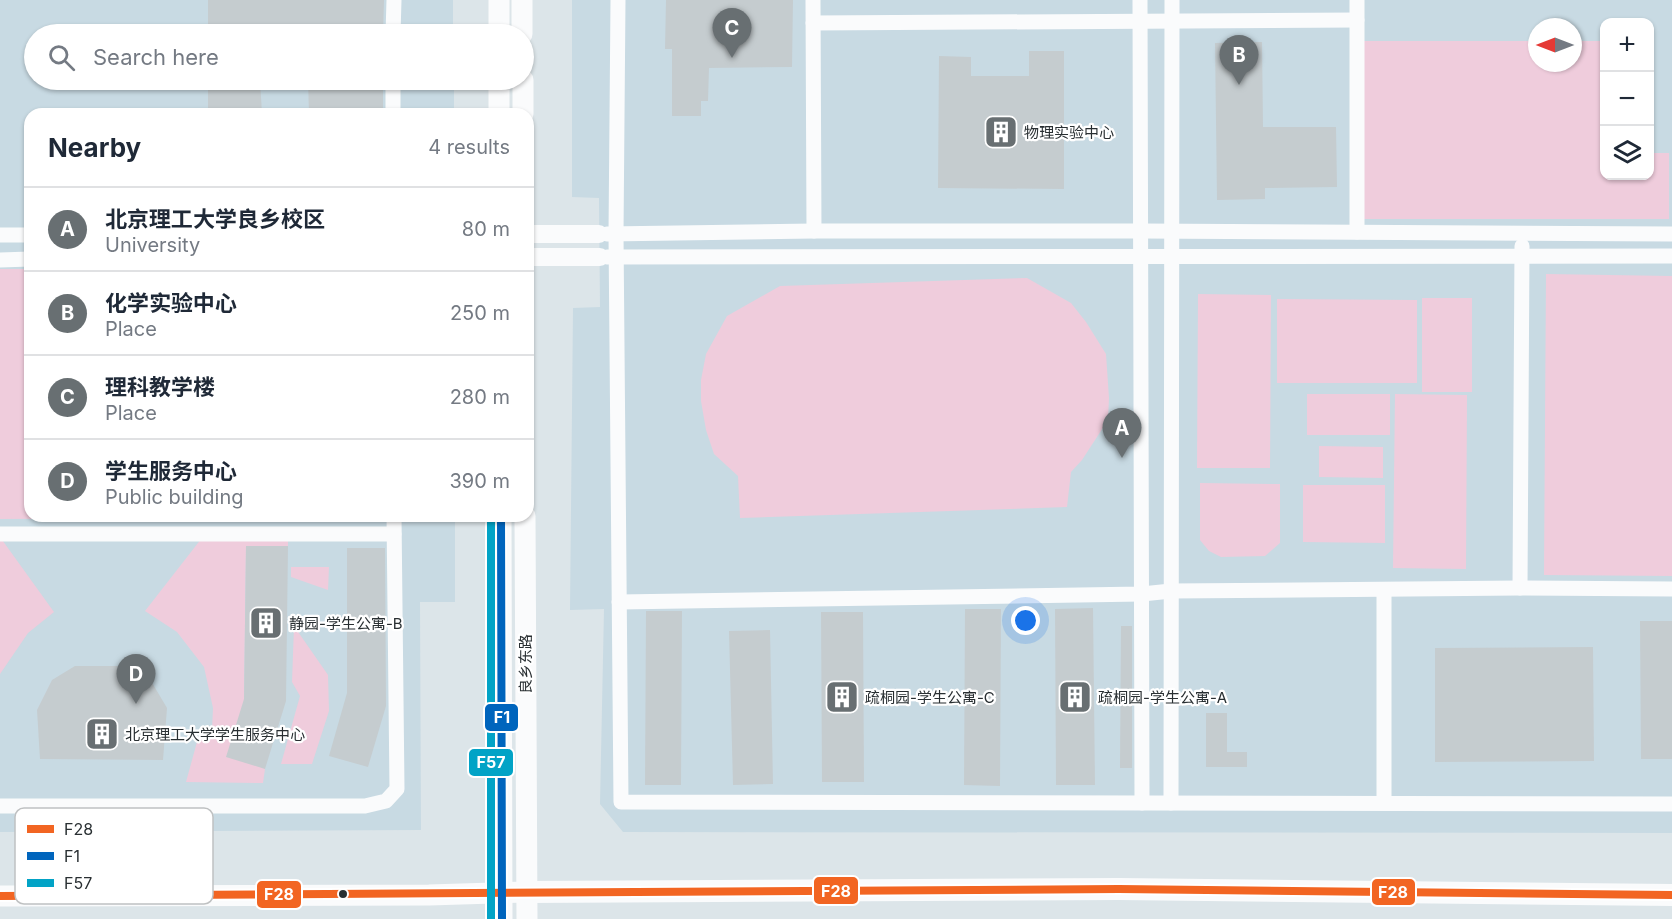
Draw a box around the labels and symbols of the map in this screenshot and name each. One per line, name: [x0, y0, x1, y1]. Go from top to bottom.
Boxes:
pin: C: [712, 8, 752, 58]
north arrow: [1528, 18, 1582, 72]
pin: B: [1220, 36, 1258, 85]
building icon: 物理实验中心: [983, 114, 1019, 150]
place label: 物理实验中心: [1024, 123, 1114, 142]
pin: A: [1102, 408, 1142, 458]
building icon: 静园-学生公寓-B: [248, 605, 284, 641]
your location: [1011, 606, 1040, 635]
place label: 静园-学生公寓-B: [289, 614, 403, 633]
street label: 良乡东路: [516, 634, 535, 694]
pin: D: [116, 654, 156, 704]
building icon: 疏桐园-学生公寓-C: [824, 679, 860, 715]
building icon: 疏桐园-学生公寓-A: [1057, 679, 1093, 715]
place label: 疏桐园-学生公寓-C: [865, 688, 995, 707]
place label: 疏桐园-学生公寓-A: [1098, 688, 1227, 707]
line badge: F1: [484, 703, 519, 732]
text: F1: [494, 707, 510, 727]
building icon: 北京理工大学学生服务中心: [84, 716, 120, 752]
place label: 北京理工大学学生服务中心: [125, 725, 305, 744]
line badge: F57: [468, 748, 514, 777]
text: F57: [477, 752, 505, 772]
legend: [15, 808, 213, 904]
text: F28: [64, 819, 93, 839]
text: F1: [64, 846, 80, 866]
text: F57: [64, 873, 92, 893]
line badge: F28: [813, 876, 859, 905]
line badge: F28: [1371, 878, 1416, 906]
line badge: F28: [256, 880, 302, 909]
text: F28: [821, 881, 851, 901]
text: F28: [1378, 882, 1408, 902]
text: F28: [264, 884, 294, 904]
unlabelled marker: [337, 888, 349, 900]

